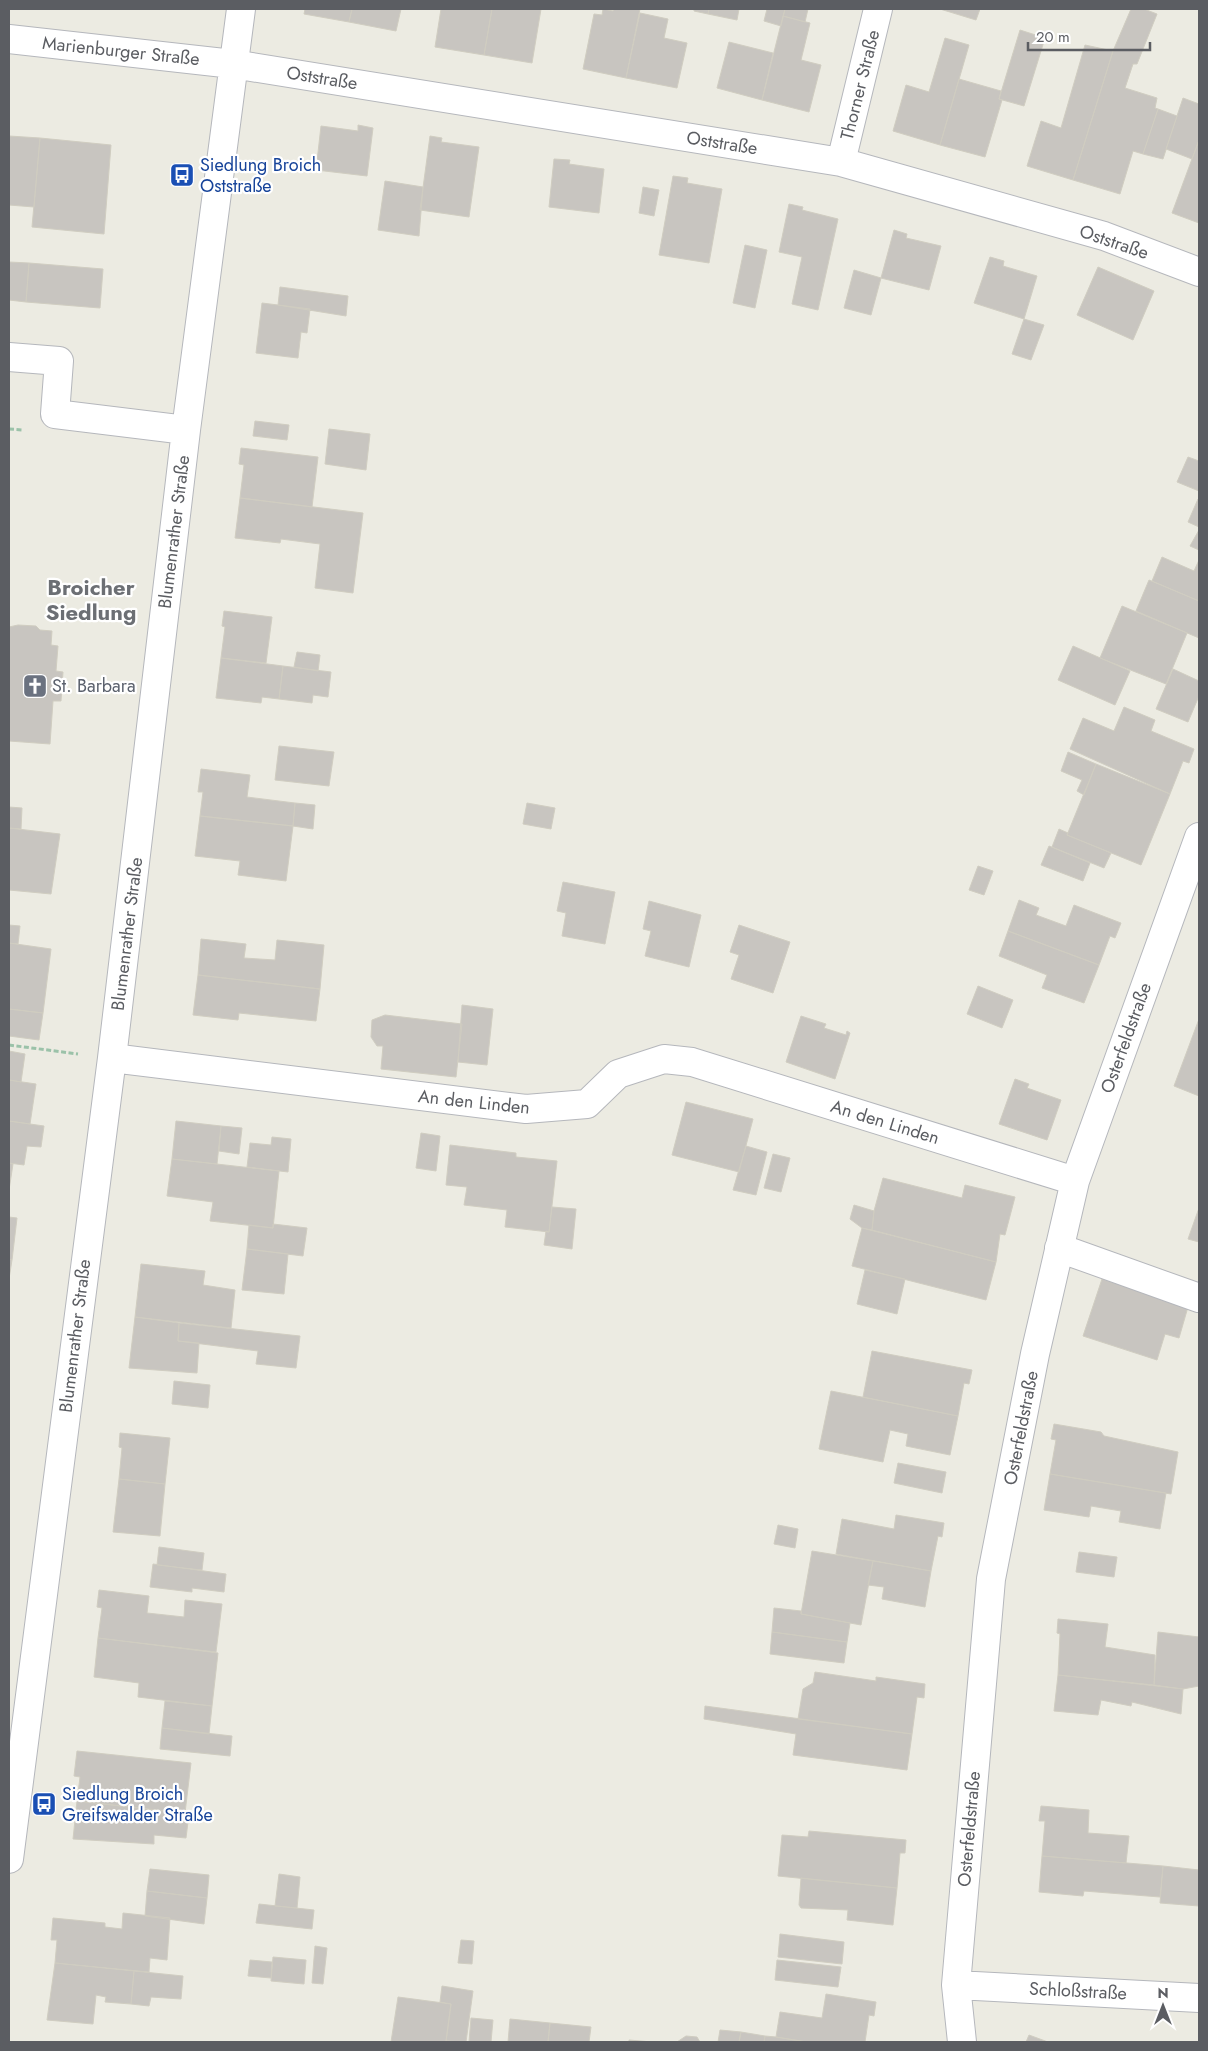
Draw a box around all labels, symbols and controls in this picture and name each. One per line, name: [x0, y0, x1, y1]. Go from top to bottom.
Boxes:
scale bar: [1028, 20, 1150, 52]
text: 20 m: [1036, 26, 1070, 48]
street label: Thorner Straße: [834, 27, 886, 143]
street label: Marienburger Straße: [41, 30, 201, 72]
street label: Oststraße: [285, 60, 359, 96]
street label: Oststraße: [685, 125, 759, 161]
place label: Siedlung Broich Oststraße: [200, 152, 321, 199]
bus stop icon: Siedlung Broich Oststraße: [169, 162, 195, 188]
street label: Oststraße: [1076, 218, 1152, 266]
street label: Blumenrather Straße: [152, 454, 196, 610]
district label: Broicher Siedlung: [46, 571, 136, 628]
church icon: St. Barbara: [22, 673, 48, 699]
place label: St. Barbara: [52, 673, 136, 699]
street label: Blumenrather Straße: [105, 856, 149, 1012]
street label: Osterfeldstraße: [1094, 979, 1158, 1097]
street label: An den Linden: [417, 1083, 531, 1121]
street label: An den Linden: [827, 1093, 943, 1151]
street label: Blumenrather Straße: [53, 1258, 97, 1414]
street label: Osterfeldstraße: [997, 1369, 1045, 1487]
street label: Osterfeldstraße: [951, 1770, 987, 1888]
place label: Siedlung Broich Greifswalder Straße: [62, 1781, 213, 1828]
bus stop icon: Siedlung Broich Greifswalder Straße: [31, 1791, 57, 1817]
street label: Schloßstraße: [1028, 1975, 1128, 2007]
north arrow: [1138, 1981, 1188, 2031]
text: N: [1157, 1983, 1169, 2003]

